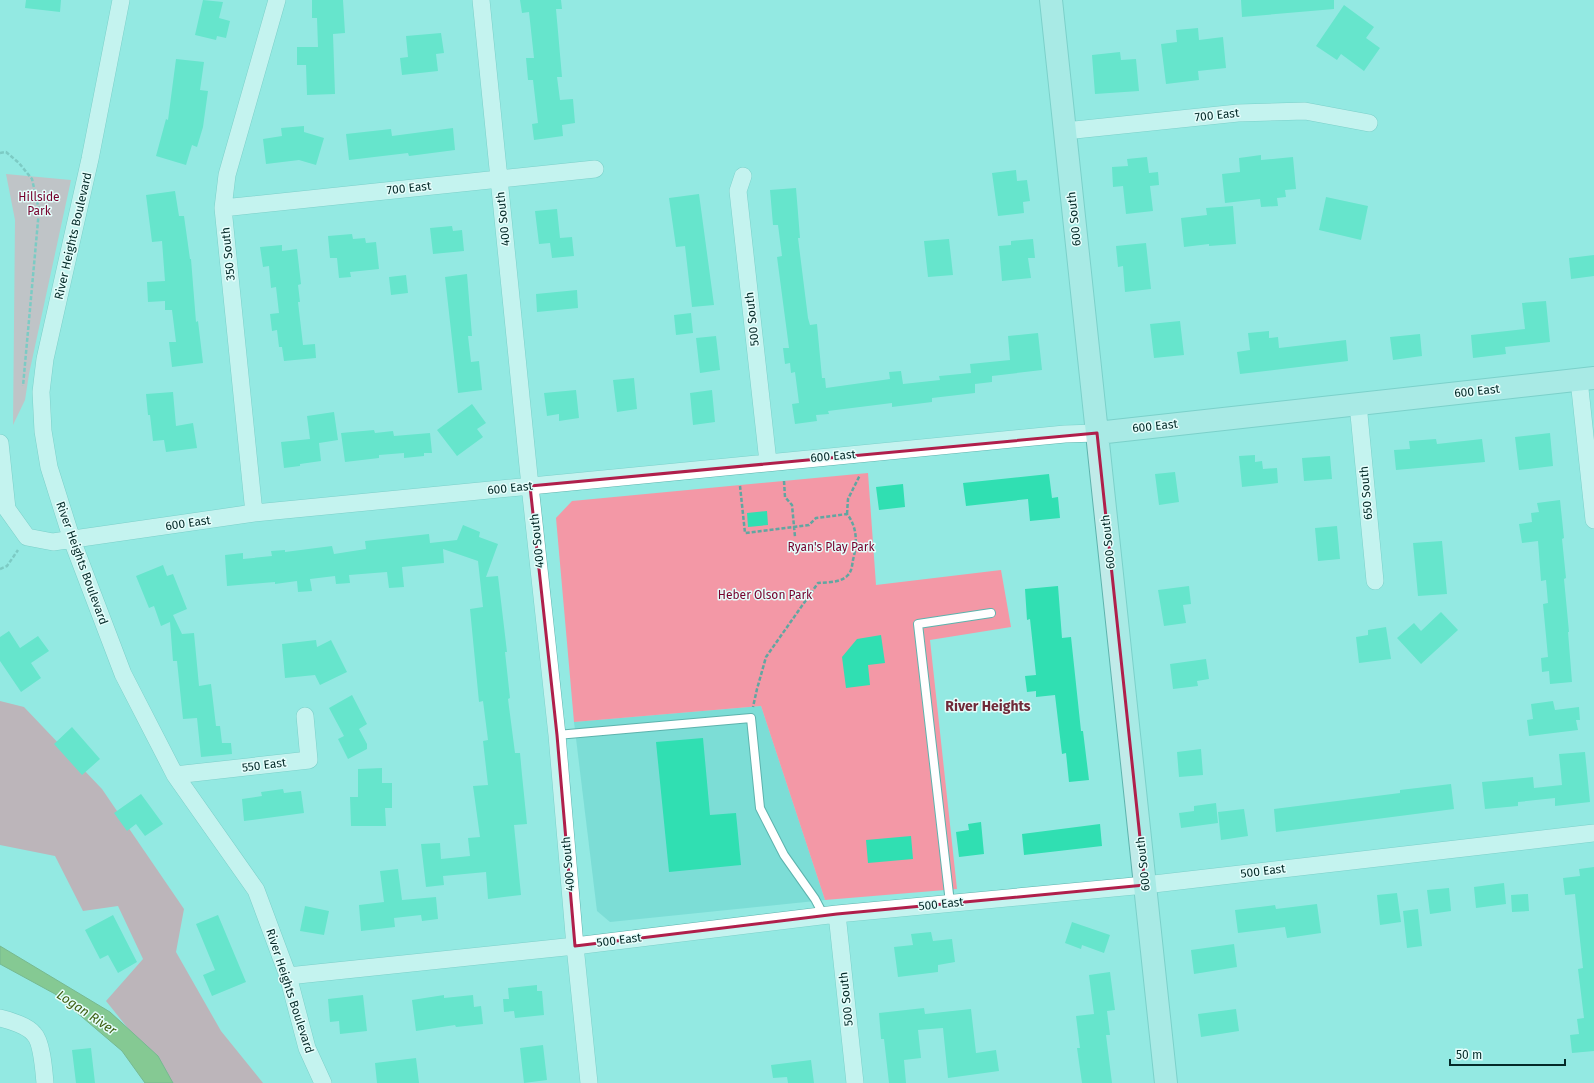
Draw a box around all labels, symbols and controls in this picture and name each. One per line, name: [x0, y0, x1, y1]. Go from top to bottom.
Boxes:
street label: 700 East: [1194, 106, 1240, 124]
street label: River Heights Boulevard: [52, 171, 94, 301]
street label: 700 East: [386, 179, 432, 197]
park label: Hillside Park: [18, 190, 60, 218]
street label: 400 South: [493, 191, 513, 247]
street label: 600 South: [1064, 191, 1084, 247]
street label: 350 South: [218, 227, 238, 281]
street label: 500 South: [742, 291, 762, 347]
street label: 600 East: [1454, 382, 1501, 400]
street label: 600 East: [1132, 417, 1179, 435]
street label: 600 East: [810, 447, 857, 465]
street label: 650 South: [1357, 465, 1375, 521]
street label: 600 East: [487, 479, 534, 497]
street label: River Heights Boulevard: [53, 499, 111, 627]
street label: 600 East: [164, 513, 212, 533]
street label: 400 South: [527, 513, 547, 569]
street label: 600 South: [1098, 514, 1118, 570]
park label: Ryan's Play Park: [787, 540, 875, 554]
park label: Heber Olson Park: [718, 588, 813, 602]
district label: River Heights: [945, 698, 1031, 715]
street label: 550 East: [241, 755, 288, 775]
street label: 400 South: [559, 836, 577, 892]
street label: 600 South: [1133, 836, 1153, 892]
street label: 500 East: [1240, 861, 1287, 881]
street label: 500 East: [918, 895, 965, 913]
street label: River Heights Boulevard: [263, 927, 317, 1055]
street label: 500 East: [596, 930, 643, 950]
street label: 500 South: [836, 971, 856, 1027]
water label: Logan River: [54, 987, 120, 1038]
scale bar: [1450, 1041, 1565, 1067]
text: 50 m: [1456, 1048, 1482, 1062]

